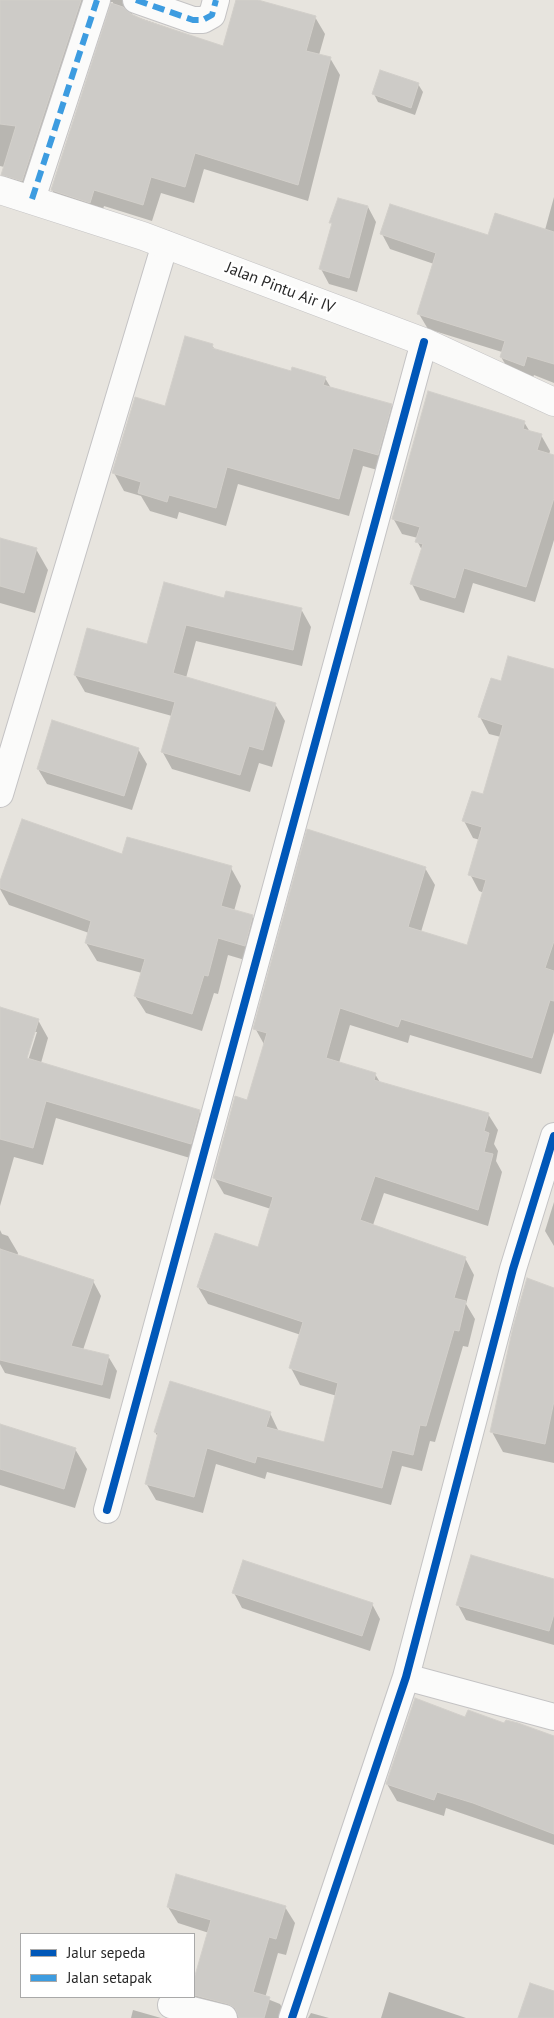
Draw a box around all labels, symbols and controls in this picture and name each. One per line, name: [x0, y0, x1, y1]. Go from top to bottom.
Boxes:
street label: Jalan Pintu Air IV: [223, 258, 337, 318]
legend: [20, 1933, 195, 1998]
text: Jalur sepeda: [67, 1943, 146, 1962]
text: Jalan setapak: [67, 1968, 152, 1987]

